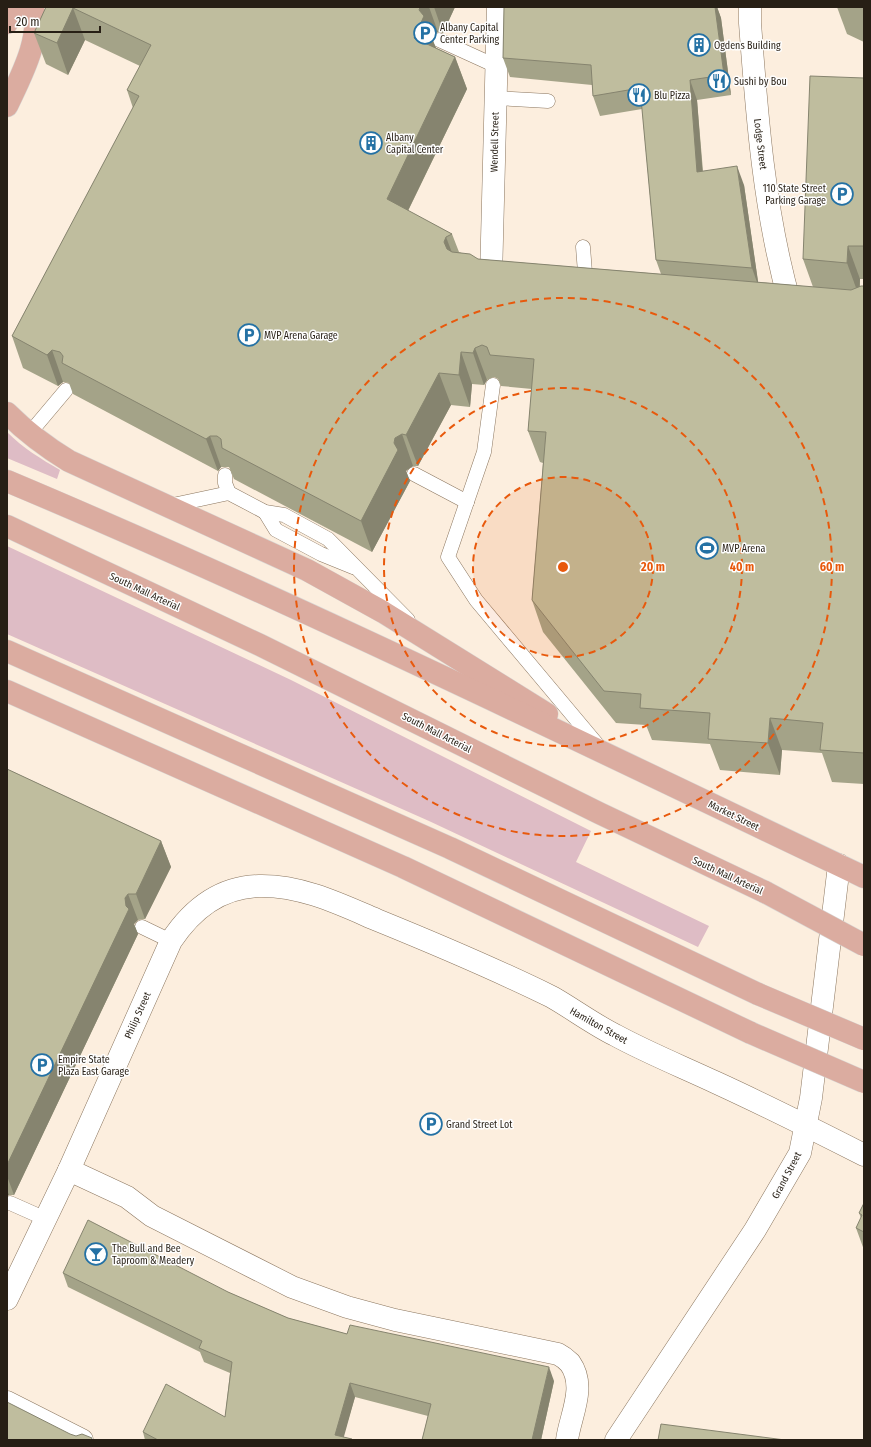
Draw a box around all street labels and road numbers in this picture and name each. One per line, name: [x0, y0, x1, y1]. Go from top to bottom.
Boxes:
street label: Wendell Street: [488, 111, 502, 172]
street label: Lodge Street: [751, 118, 769, 171]
street label: South Mall Arterial: [108, 570, 182, 614]
street label: South Mall Arterial: [400, 710, 474, 756]
street label: Market Street: [706, 798, 762, 834]
street label: South Mall Arterial: [691, 854, 765, 898]
street label: Philip Street: [122, 989, 154, 1041]
street label: Hamilton Street: [567, 1005, 630, 1047]
street label: Grand Street: [770, 1149, 805, 1201]

